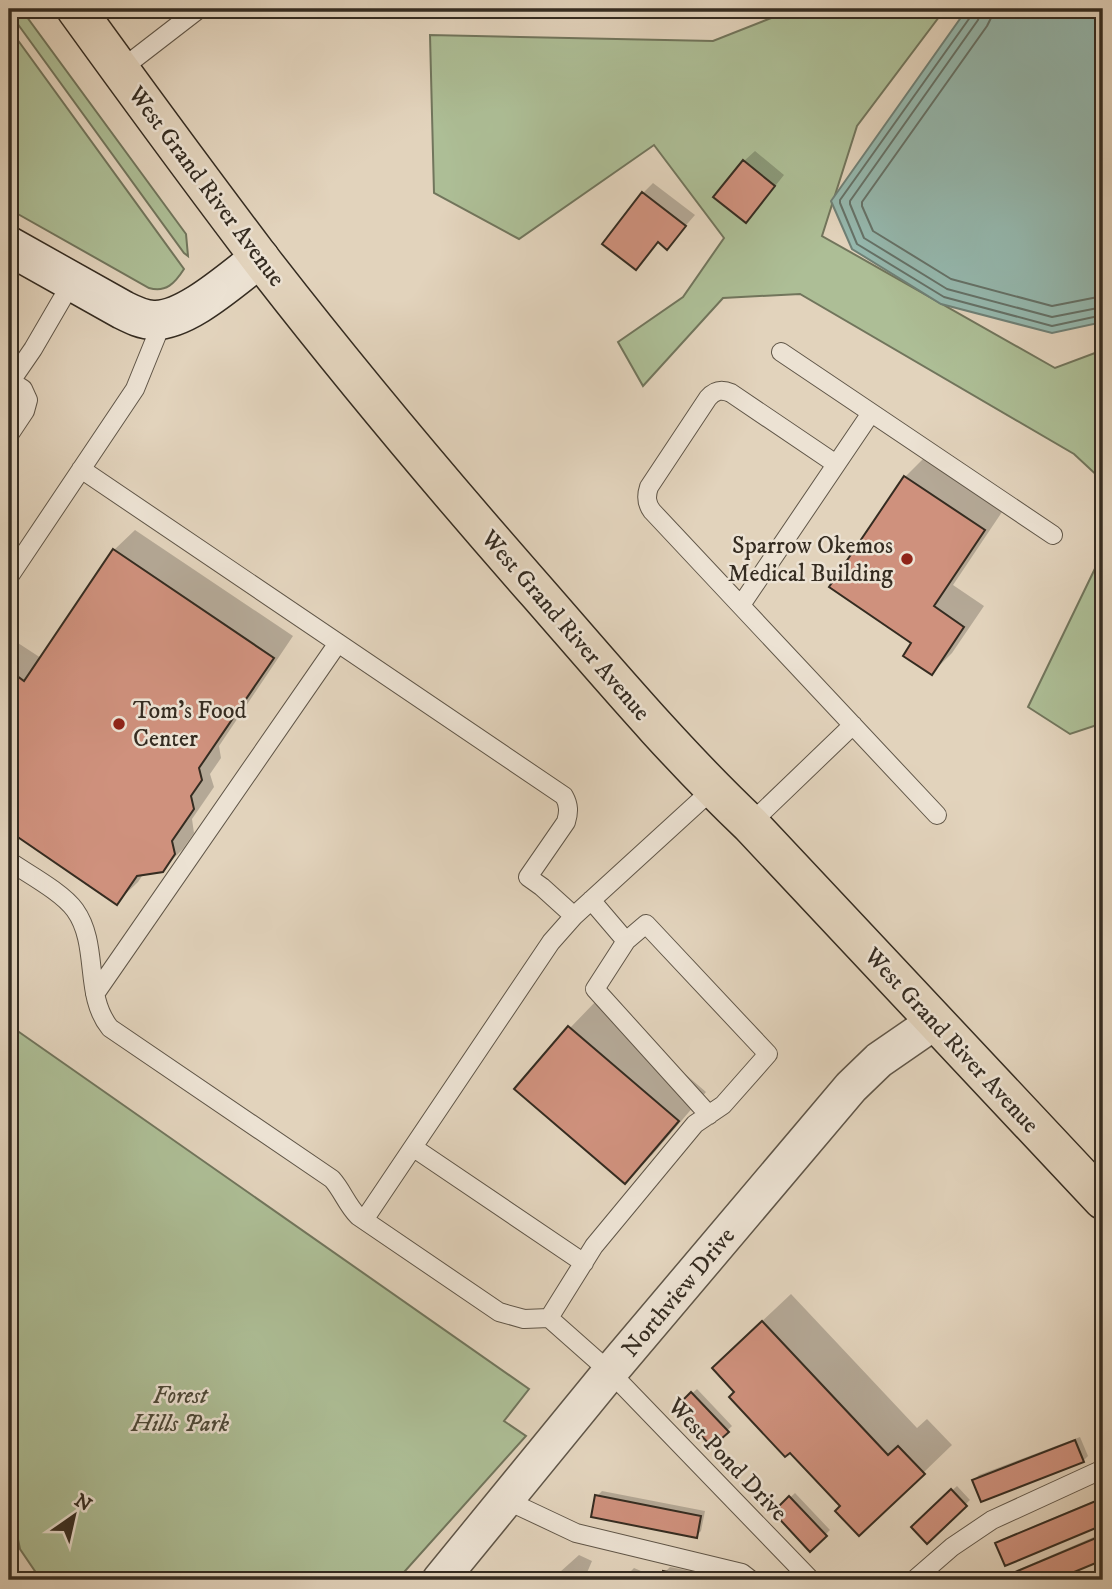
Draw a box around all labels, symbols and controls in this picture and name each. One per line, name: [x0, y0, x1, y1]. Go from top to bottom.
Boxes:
street label: West Grand River Avenue: [121, 80, 291, 293]
street label: West Grand River Avenue: [474, 523, 656, 727]
place label: Sparrow Okemos Medical Building: [728, 531, 893, 589]
marker: Sparrow Okemos Medical Building: [899, 551, 915, 567]
place label: Tom's Food Center: [133, 696, 246, 754]
marker: Tom's Food Center: [111, 716, 127, 732]
street label: West Grand River Avenue: [857, 941, 1045, 1140]
street label: Northview Drive: [616, 1222, 742, 1364]
park label: Forest Hills Park: [130, 1381, 229, 1439]
street label: West Pond Drive: [660, 1391, 794, 1528]
north arrow: [38, 1480, 108, 1550]
text: N: [70, 1489, 96, 1517]

